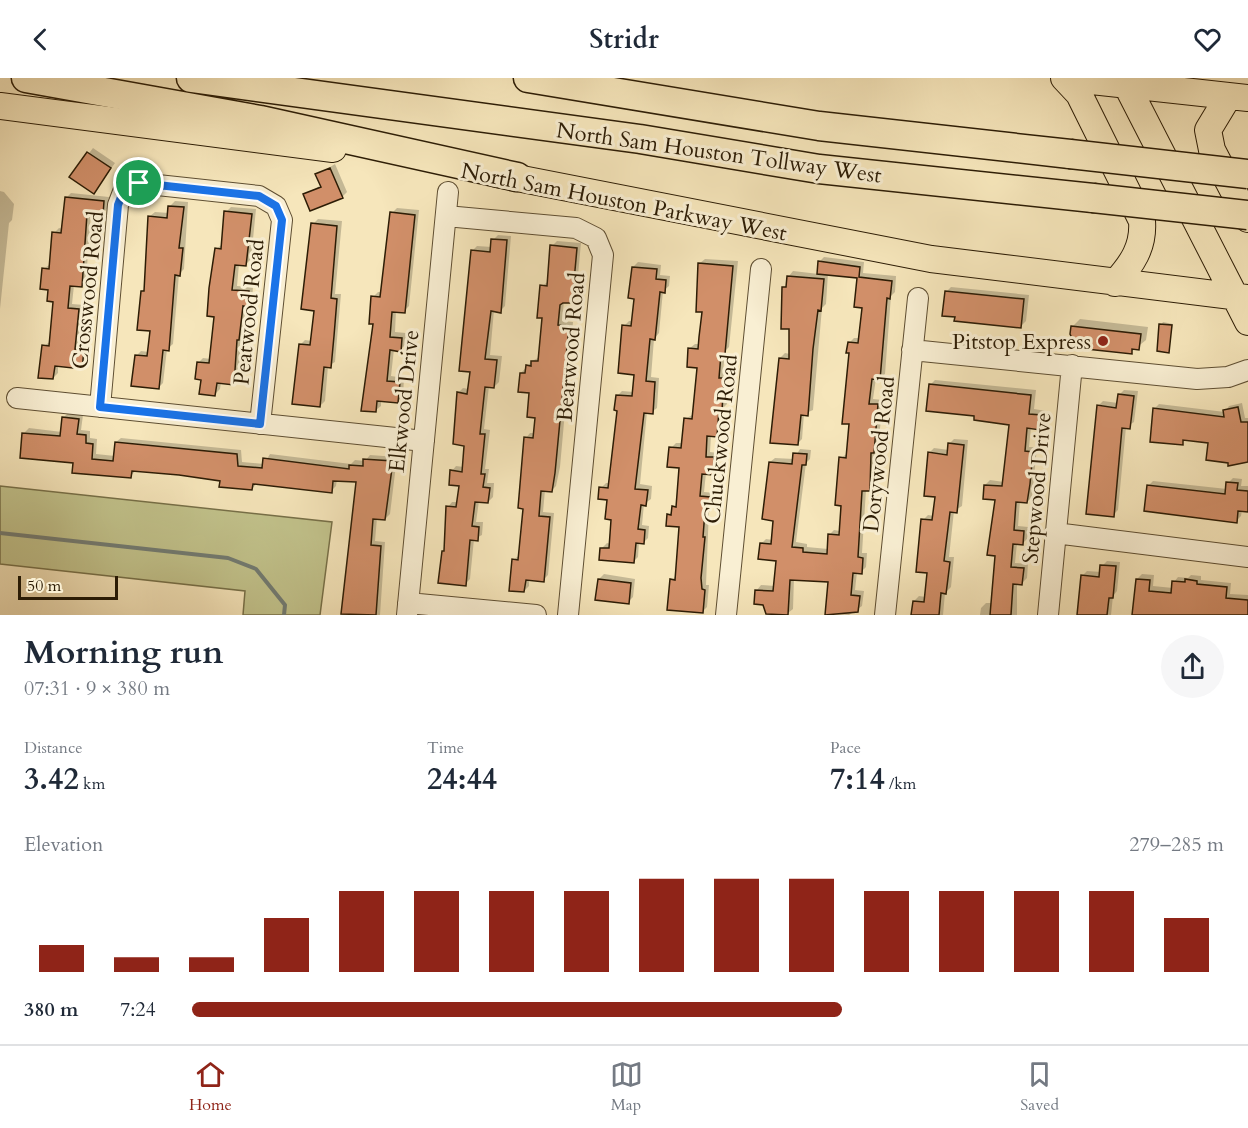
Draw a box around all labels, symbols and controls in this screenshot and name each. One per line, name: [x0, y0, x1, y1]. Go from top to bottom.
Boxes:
text: Stridr: [589, 21, 659, 58]
icon: back: [24, 23, 57, 56]
icon: heart: [1191, 23, 1224, 56]
street label: North Sam Houston Tollway West: [554, 115, 883, 191]
street label: North Sam Houston Parkway West: [458, 156, 789, 248]
pin: [113, 157, 164, 208]
icon: arrive: [122, 166, 155, 199]
street label: Crosswood Road: [65, 209, 111, 371]
street label: Peatwood Road: [226, 237, 272, 387]
street label: Bearwood Road: [550, 271, 592, 423]
place label: Pitstop Express: [952, 327, 1091, 357]
street label: Elkwood Drive: [382, 328, 426, 474]
marker: Pitstop Express: [1096, 334, 1110, 348]
street label: Chuckwood Road: [697, 353, 745, 525]
street label: Dorywood Road: [856, 374, 902, 534]
street label: Stepwood Drive: [1015, 411, 1059, 565]
scale bar: [18, 573, 118, 600]
text: 50 m: [27, 575, 61, 597]
text: Morning run: [24, 630, 224, 675]
button: share: [1161, 635, 1224, 698]
text: 07:31 · 9 × 380 m: [24, 675, 170, 702]
text: Distance: [24, 737, 82, 759]
text: Time: [427, 737, 464, 759]
text: Pace: [830, 737, 861, 759]
text: 3.42: [24, 759, 79, 800]
text: 24:44: [427, 759, 497, 800]
text: 7:14: [830, 759, 885, 800]
text: km: [79, 773, 105, 795]
text: /km: [885, 773, 916, 795]
text: Elevation: [24, 831, 103, 858]
text: 279–285 m: [1129, 831, 1224, 858]
text: 380 m: [24, 996, 79, 1023]
text: 7:24: [120, 996, 156, 1023]
tab: Home: [189, 1058, 232, 1116]
tab: Map: [610, 1058, 643, 1116]
tab: Saved: [1020, 1058, 1059, 1116]

